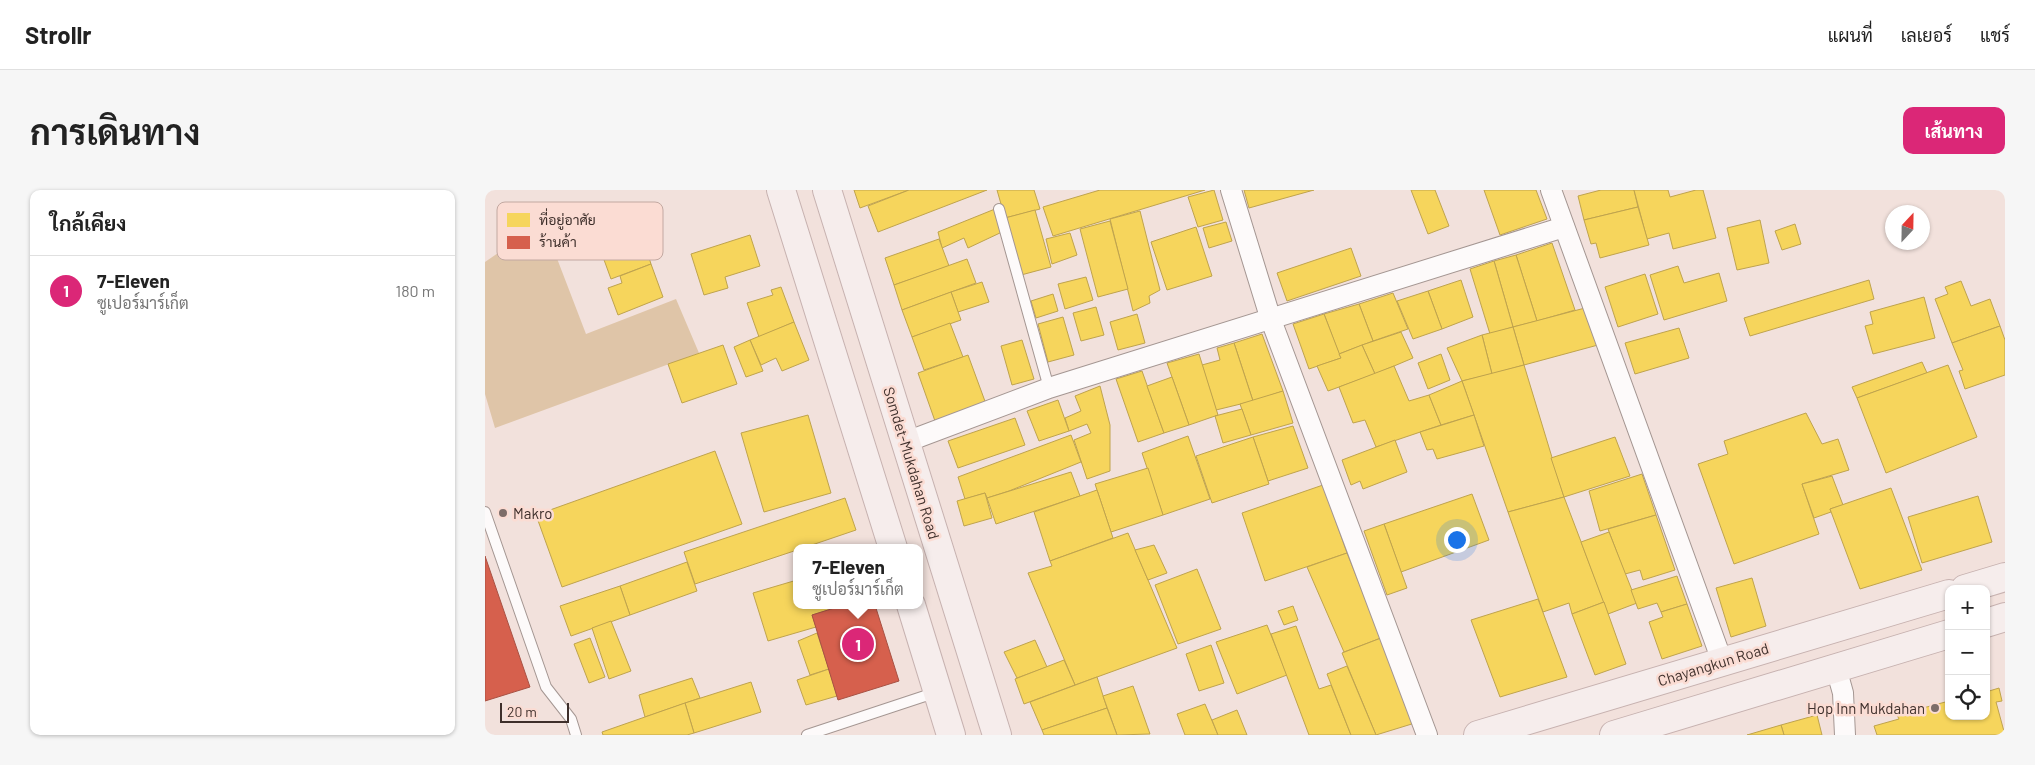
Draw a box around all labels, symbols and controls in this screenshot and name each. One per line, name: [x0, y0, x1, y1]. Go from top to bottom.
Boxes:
text: Strollr: [25, 20, 92, 49]
text: แผนที่: [1828, 24, 1873, 46]
text: เลเยอร์: [1901, 24, 1952, 46]
text: แชร์: [1980, 24, 2010, 46]
button: เส้นทาง: [1903, 107, 2005, 154]
text: การเดินทาง: [30, 110, 200, 152]
legend: [497, 202, 663, 260]
north arrow: [1885, 205, 1930, 250]
text: ที่อยู่อาศัย: [539, 208, 596, 230]
text: ใกล้เคียง: [50, 210, 126, 235]
text: ร้านค้า: [539, 233, 577, 250]
text: 7-Eleven: [97, 269, 170, 292]
text: 1: [63, 281, 69, 300]
text: 180 m: [396, 281, 435, 300]
text: ซูเปอร์มาร์เก็ต: [97, 293, 189, 312]
street label: Somdet-Mukdahan Road: [880, 385, 944, 541]
place label: Makro: [513, 504, 552, 522]
marker: Makro: [497, 507, 509, 519]
your location: [1444, 527, 1470, 553]
popup: [793, 544, 923, 609]
text: 7-Eleven: [812, 555, 885, 578]
text: ซูเปอร์มาร์เก็ต: [812, 579, 904, 598]
map controls: [1945, 585, 1990, 720]
button: +: [1945, 585, 1990, 630]
pin: 1: [842, 625, 874, 663]
button: −: [1945, 630, 1990, 675]
street label: Chayangkun Road: [1655, 639, 1771, 689]
button: locate: [1945, 675, 1990, 720]
place label: Hop Inn Mukdahan: [1807, 699, 1925, 717]
scale bar: [500, 700, 569, 723]
marker: Hop Inn Mukdahan: [1929, 702, 1941, 714]
text: 20 m: [507, 703, 537, 720]

